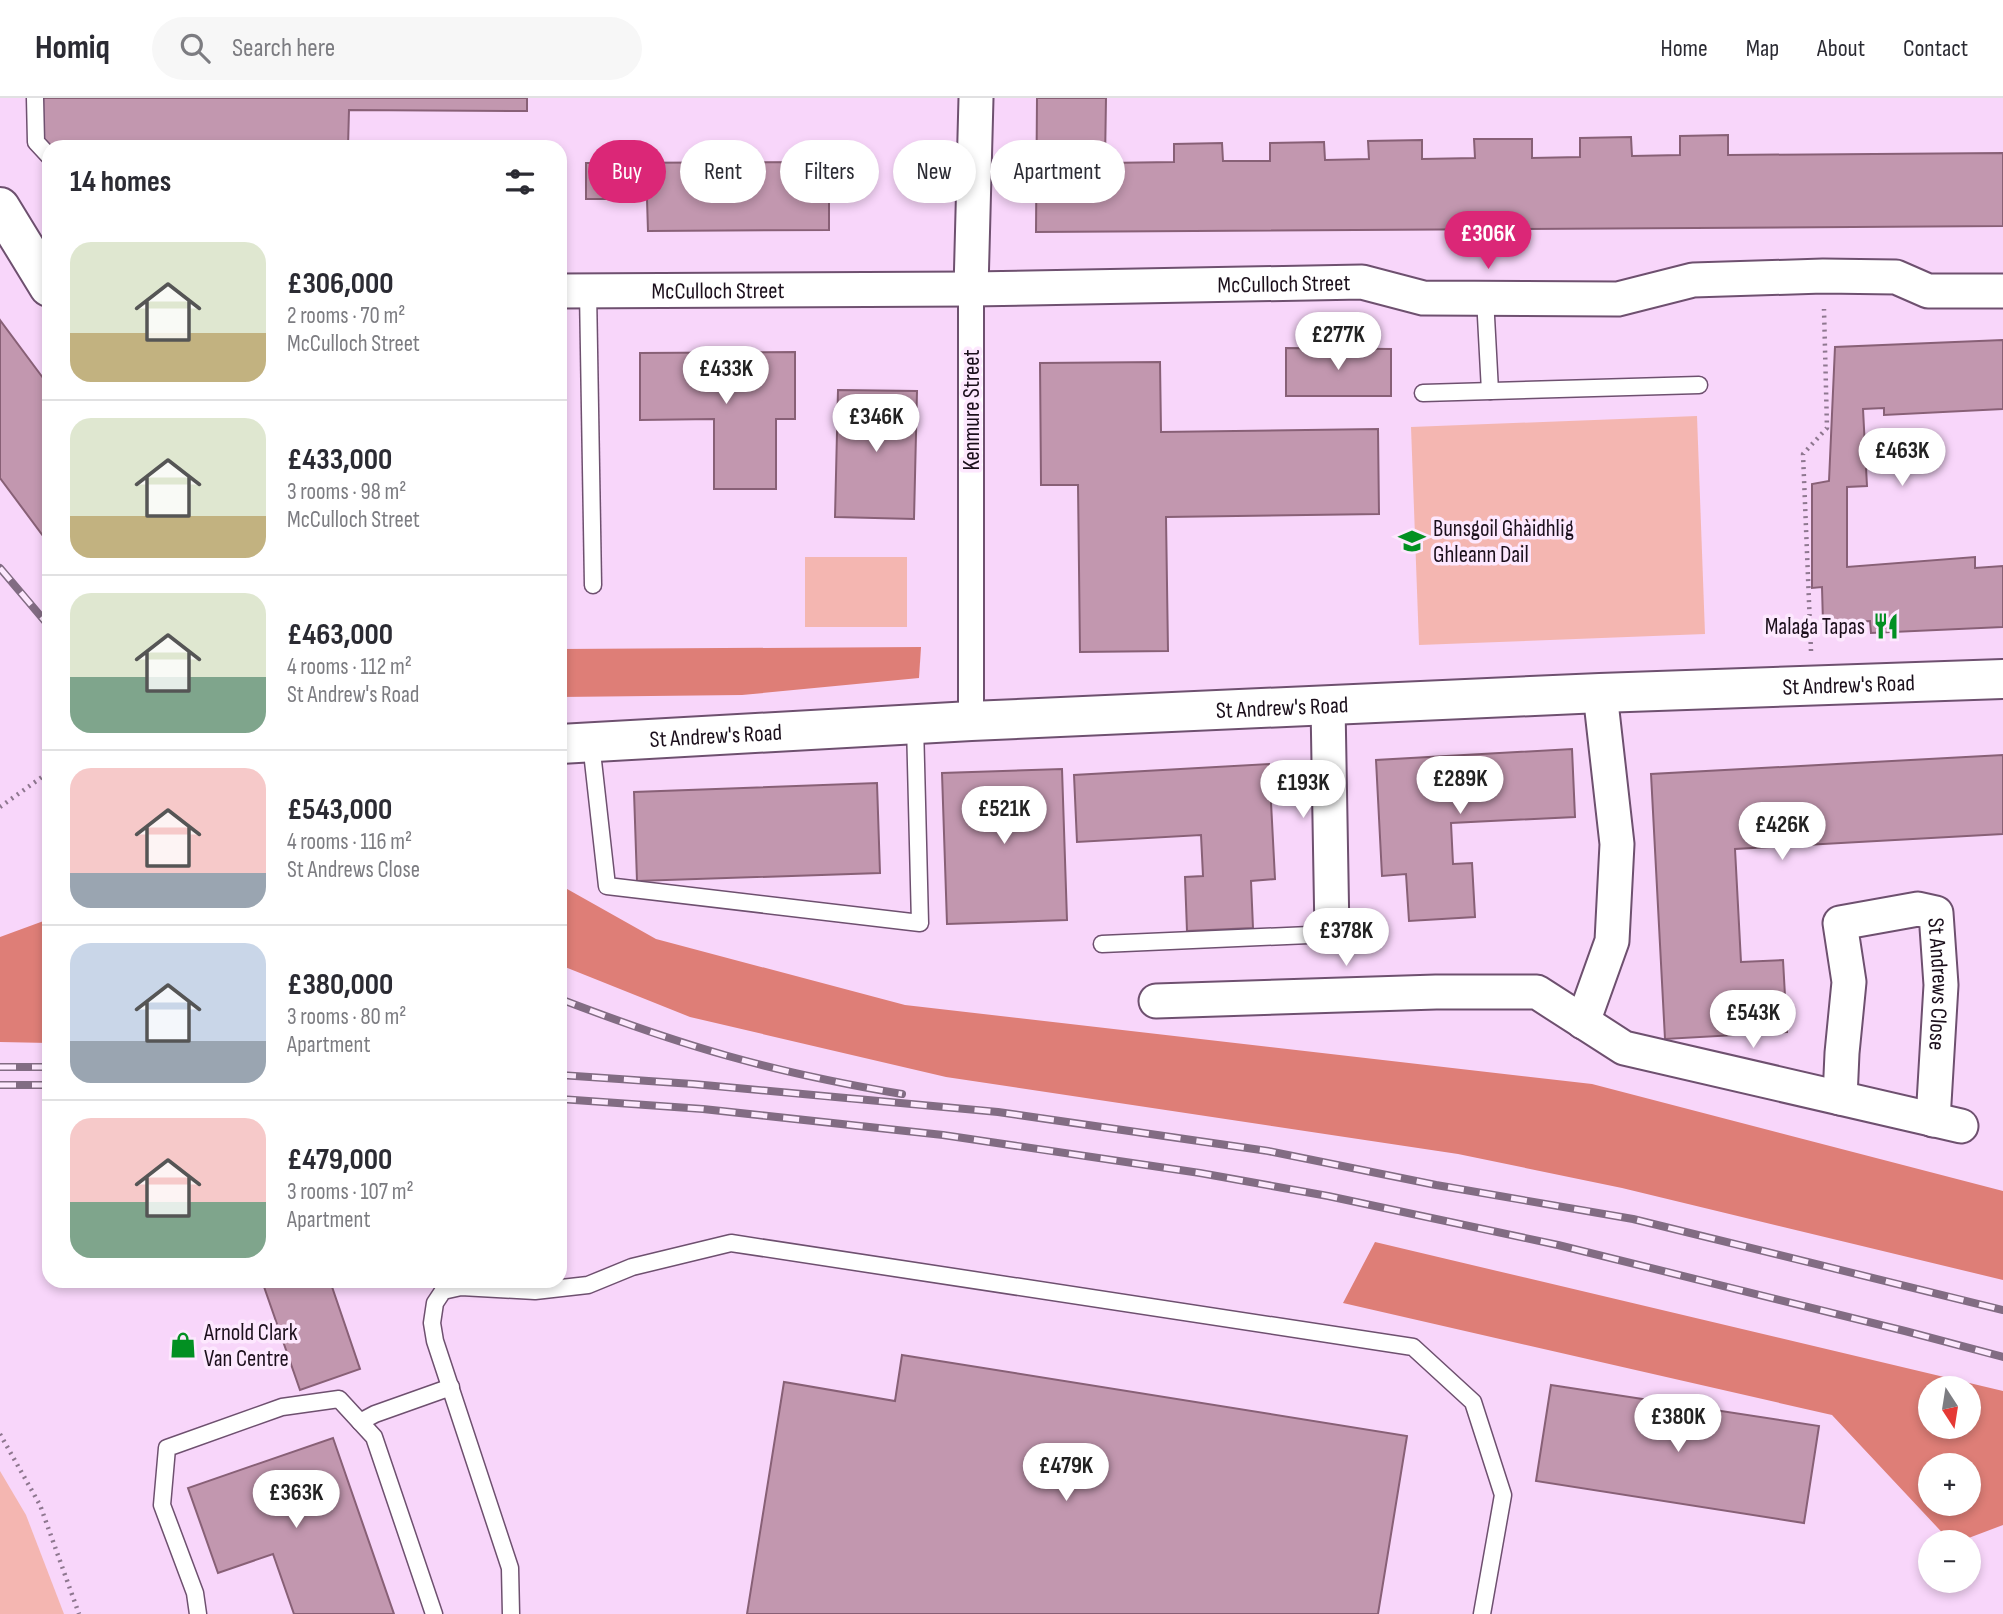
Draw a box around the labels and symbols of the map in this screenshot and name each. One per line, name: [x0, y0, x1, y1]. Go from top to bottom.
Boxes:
pin: £306K: [1439, 212, 1537, 271]
street label: McCulloch Street: [1217, 269, 1351, 300]
street label: McCulloch Street: [651, 277, 785, 306]
pin: £277K: [1289, 313, 1387, 372]
pin: £433K: [677, 346, 775, 406]
street label: Kenmure Street: [958, 349, 986, 471]
pin: £346K: [827, 394, 925, 454]
pin: £463K: [1853, 428, 1951, 488]
place label: Bunsgoil Ghàidhlig Ghleann Dail: [1433, 515, 1574, 569]
school or university icon: Bunsgoil Ghàidhlig Ghleann Dail: [1397, 526, 1427, 556]
restaurant icon: Malaga Tapas: [1871, 611, 1901, 641]
place label: Malaga Tapas: [1765, 613, 1865, 641]
street label: St Andrew's Road: [1782, 669, 1915, 702]
street label: St Andrew's Road: [1215, 691, 1349, 725]
street label: St Andrew's Road: [649, 719, 783, 754]
pin: £289K: [1411, 756, 1509, 816]
pin: £193K: [1254, 760, 1352, 820]
pin: £521K: [955, 786, 1053, 846]
pin: £426K: [1733, 802, 1831, 862]
pin: £378K: [1297, 908, 1395, 968]
street label: St Andrews Close: [1921, 917, 1954, 1051]
pin: £543K: [1704, 990, 1802, 1050]
place label: Arnold Clark Van Centre: [203, 1319, 298, 1373]
shop icon: Arnold Clark Van Centre: [168, 1330, 198, 1360]
north arrow: [1918, 1376, 1981, 1438]
pin: £380K: [1629, 1394, 1727, 1454]
pin: £479K: [1017, 1444, 1115, 1503]
pin: £363K: [247, 1470, 345, 1530]

